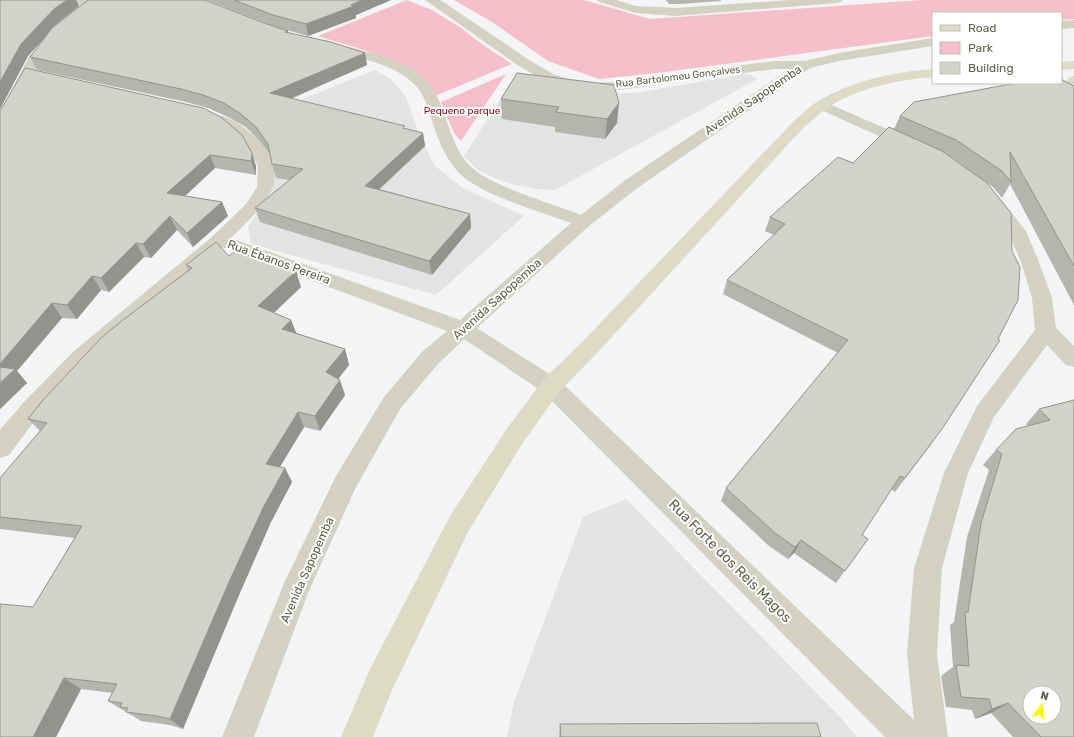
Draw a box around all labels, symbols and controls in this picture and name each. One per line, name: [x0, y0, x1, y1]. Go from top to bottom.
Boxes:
legend: [932, 12, 1062, 84]
text: Road: [968, 21, 996, 35]
text: Park: [968, 41, 994, 55]
text: Building: [968, 61, 1014, 75]
street label: Avenida Sapopemba: [702, 62, 804, 138]
street label: Rua Bartolomeu Gonçalves: [615, 63, 741, 91]
park label: Pequeno parque: [424, 105, 501, 117]
street label: Rua Ébanos Pereira: [226, 237, 332, 287]
street label: Avenida Sapopemba: [450, 256, 544, 342]
street label: Rua Forte dos Reis Magos: [665, 496, 795, 626]
street label: Avenida Sapopemba: [277, 515, 337, 625]
north arrow: [1022, 685, 1062, 725]
text: N: [1039, 689, 1050, 703]

